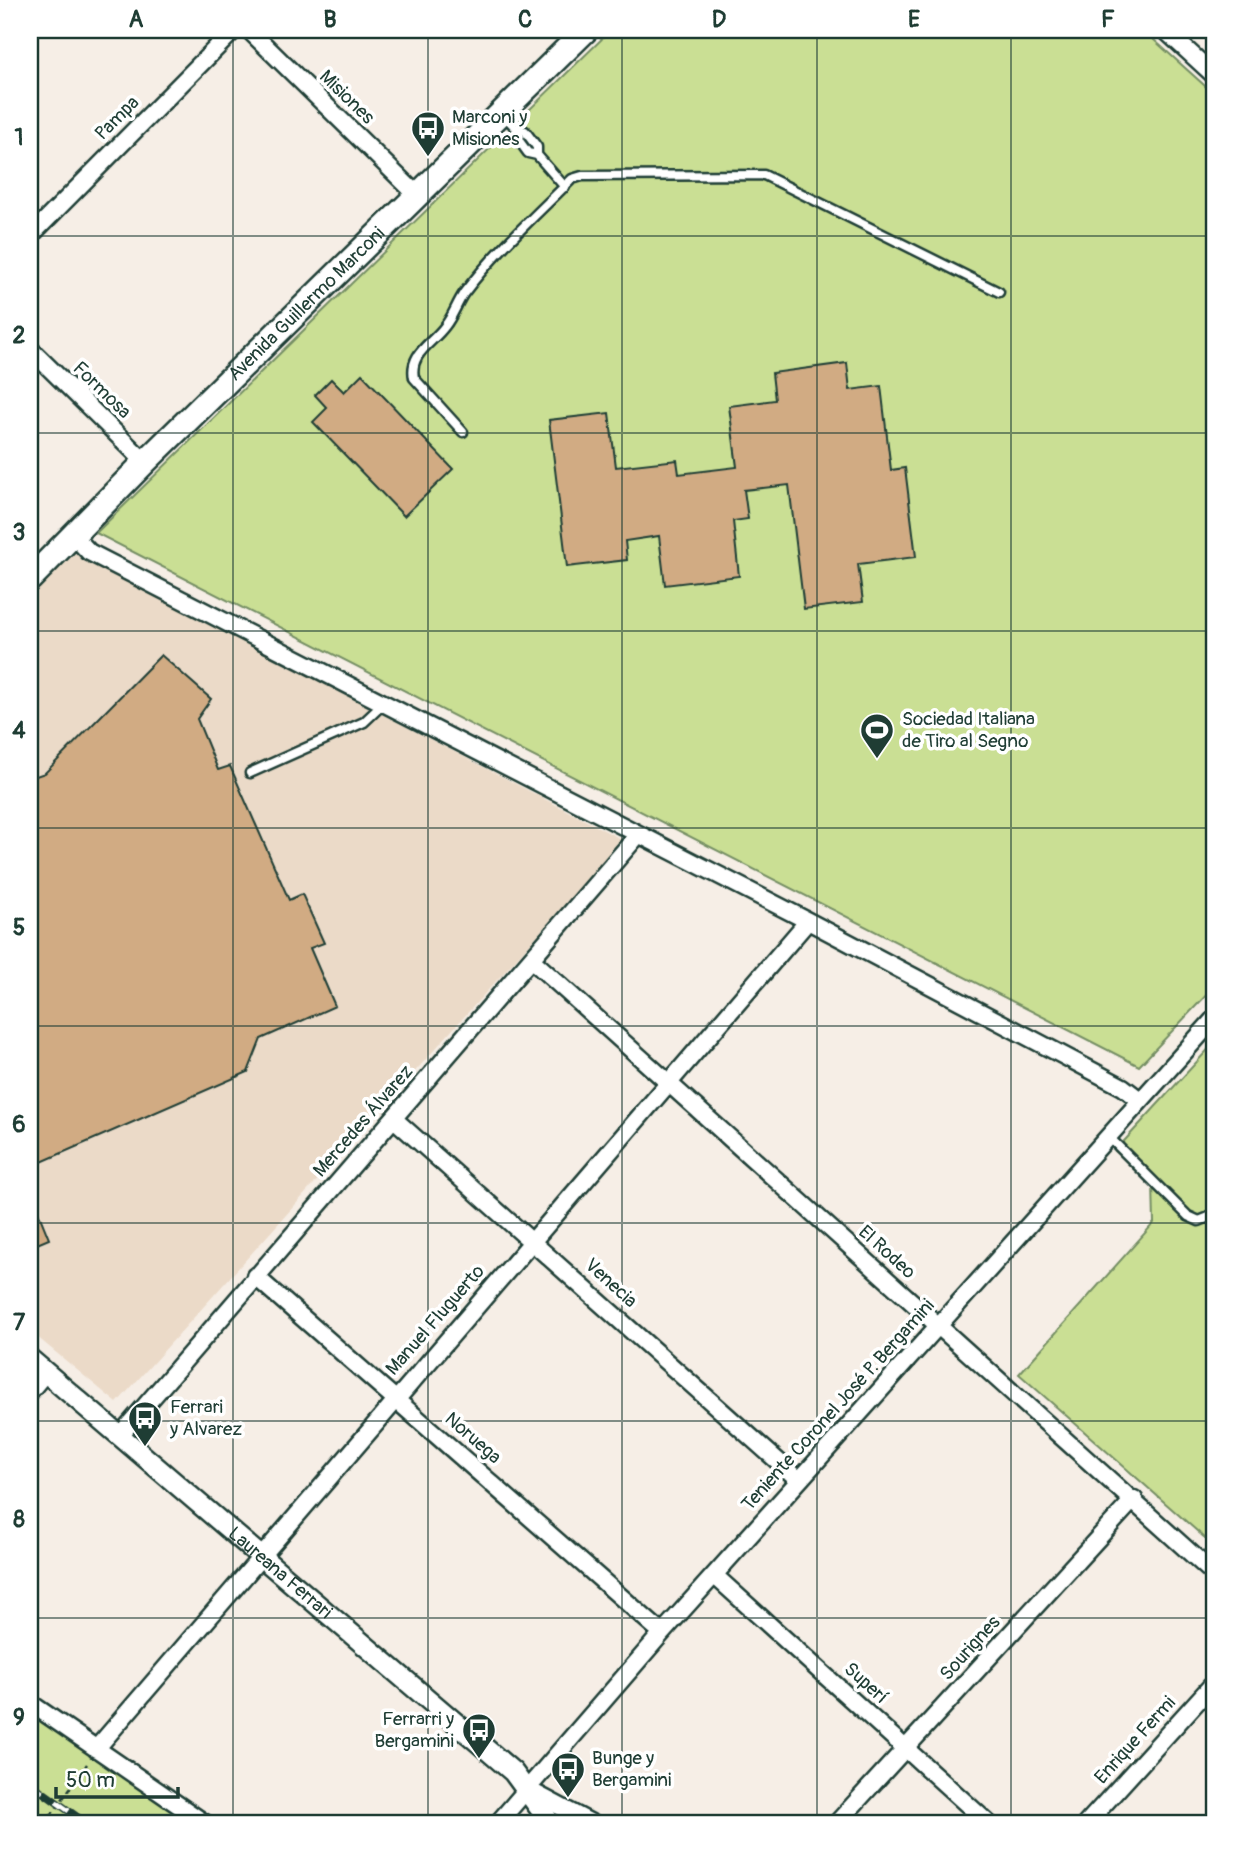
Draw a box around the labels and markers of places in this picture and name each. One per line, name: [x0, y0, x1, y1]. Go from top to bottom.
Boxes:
place label: Marconi y Misiones: [452, 105, 527, 151]
bus stop icon: Marconi y Misiones: [409, 109, 447, 158]
place label: Sociedad Italiana de Tiro al Segno: [902, 707, 1035, 753]
sports icon: Sociedad Italiana de Tiro al Segno: [858, 711, 896, 760]
place label: Ferrari y Alvarez: [169, 1395, 242, 1441]
bus stop icon: Ferrari y Alvarez: [126, 1399, 164, 1448]
place label: Ferrarri y Bergamini: [375, 1707, 454, 1753]
bus stop icon: Ferrarri y Bergamini: [460, 1711, 498, 1760]
place label: Bunge y Bergamini: [592, 1746, 672, 1792]
bus stop icon: Bunge y Bergamini: [549, 1750, 587, 1799]

